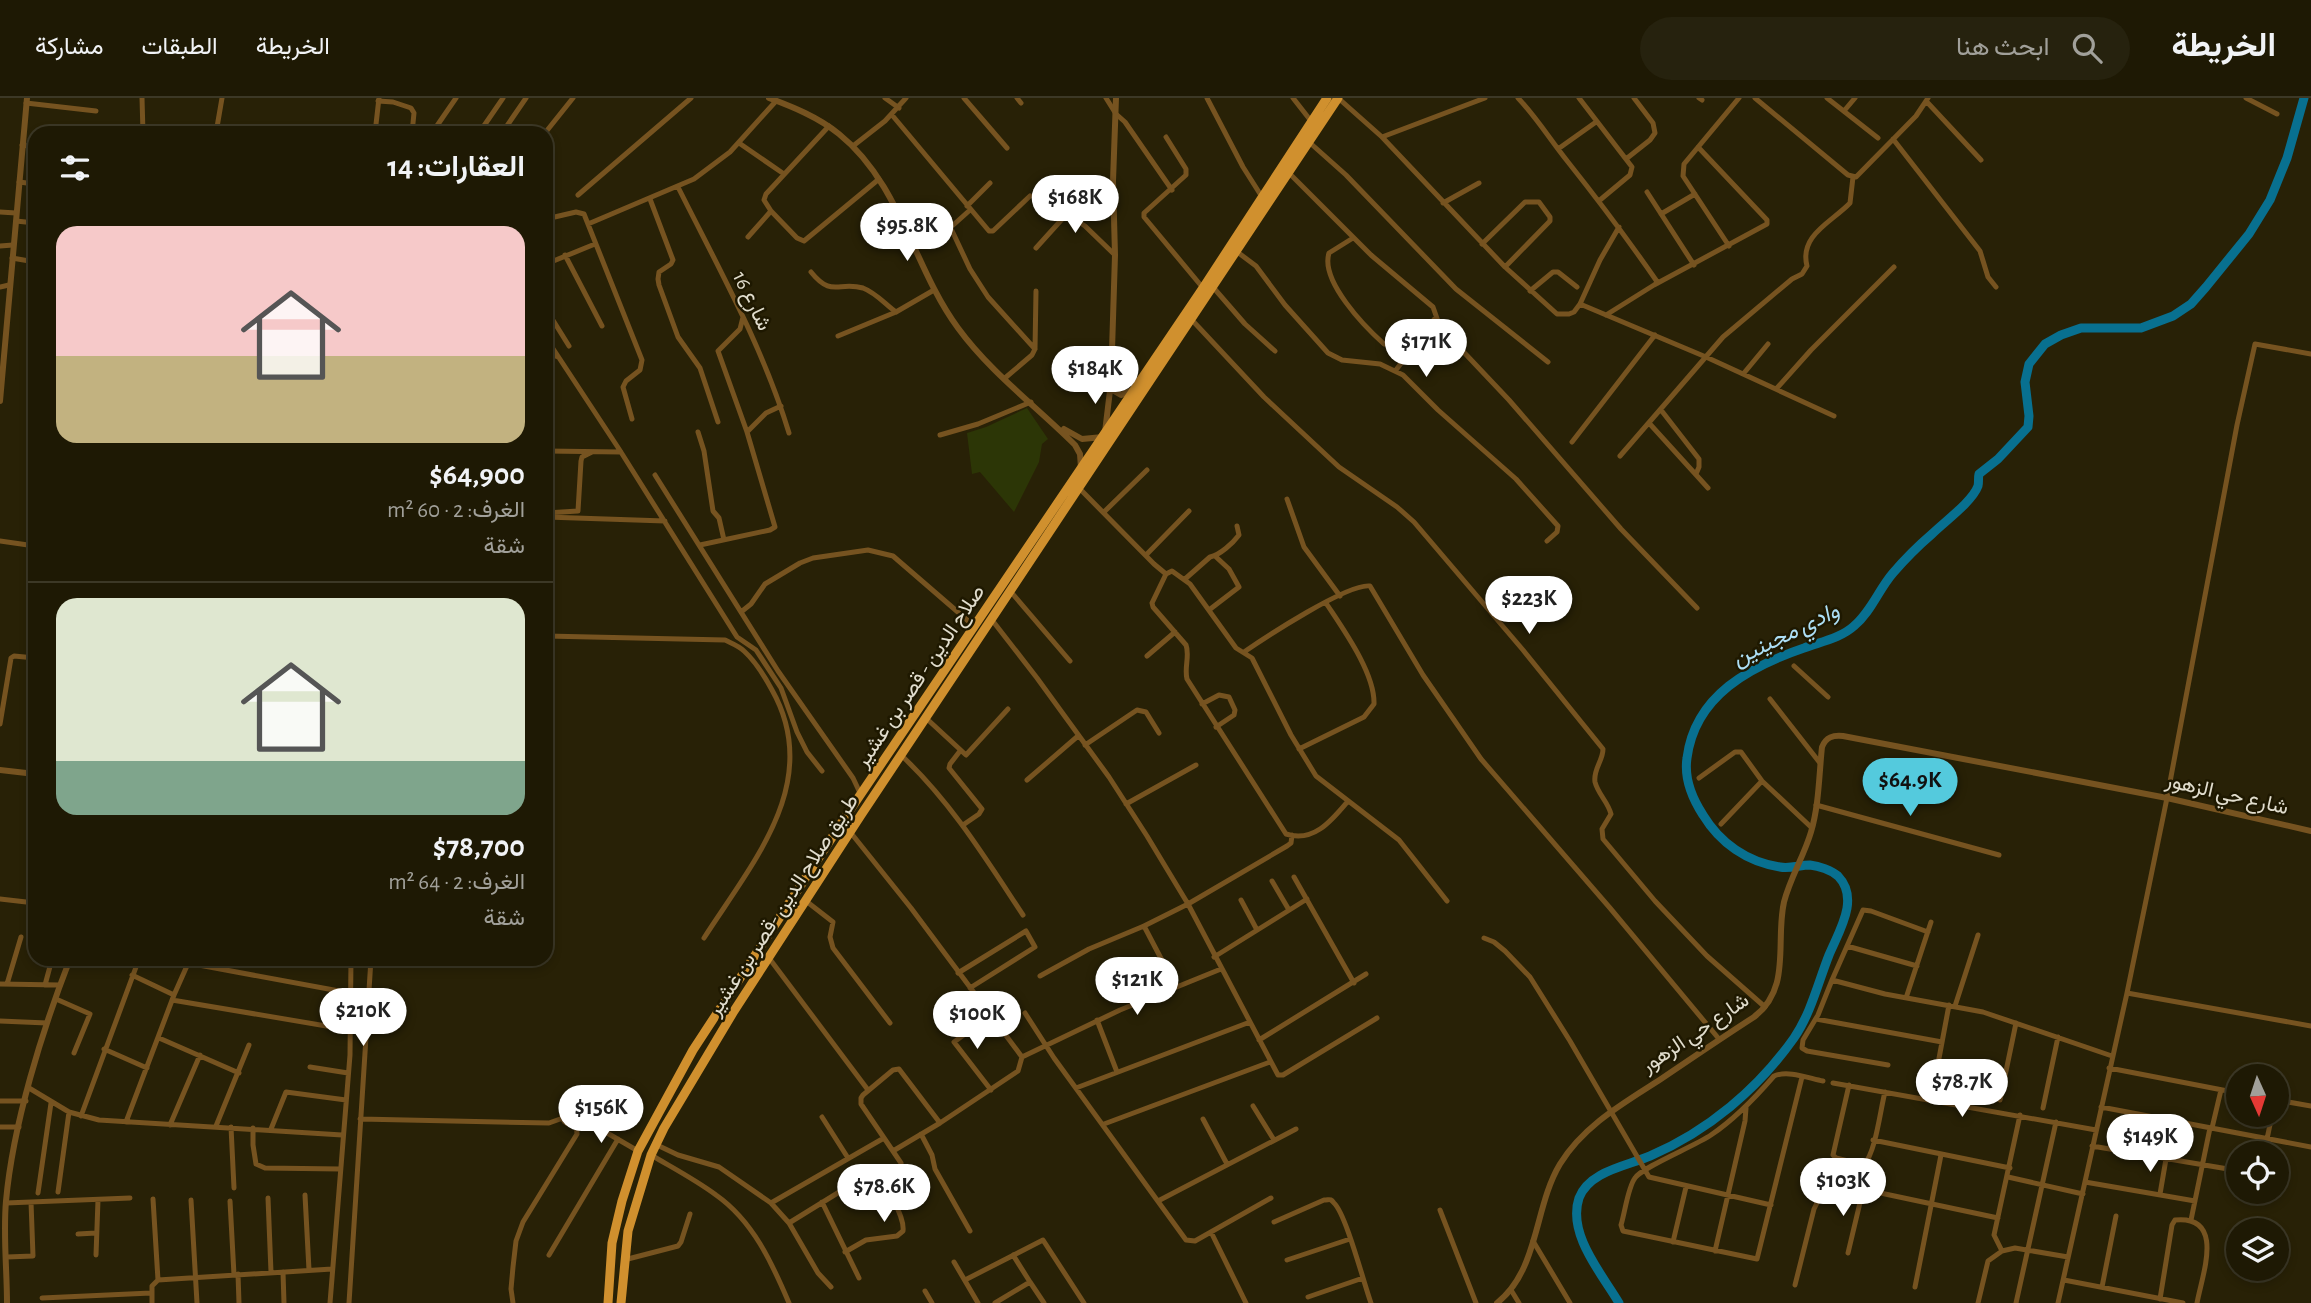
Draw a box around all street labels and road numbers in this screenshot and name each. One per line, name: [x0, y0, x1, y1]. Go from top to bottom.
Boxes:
street label: شارع 16: [726, 268, 775, 335]
street label: صلاح الدين - قصر بن غشير: [851, 581, 991, 773]
street label: شارع حي الزهور: [2161, 769, 2290, 824]
street label: طريق صلاح الدين -قصر بن غشير: [703, 791, 865, 1022]
street label: شارع حي الزهور: [1636, 989, 1756, 1082]

